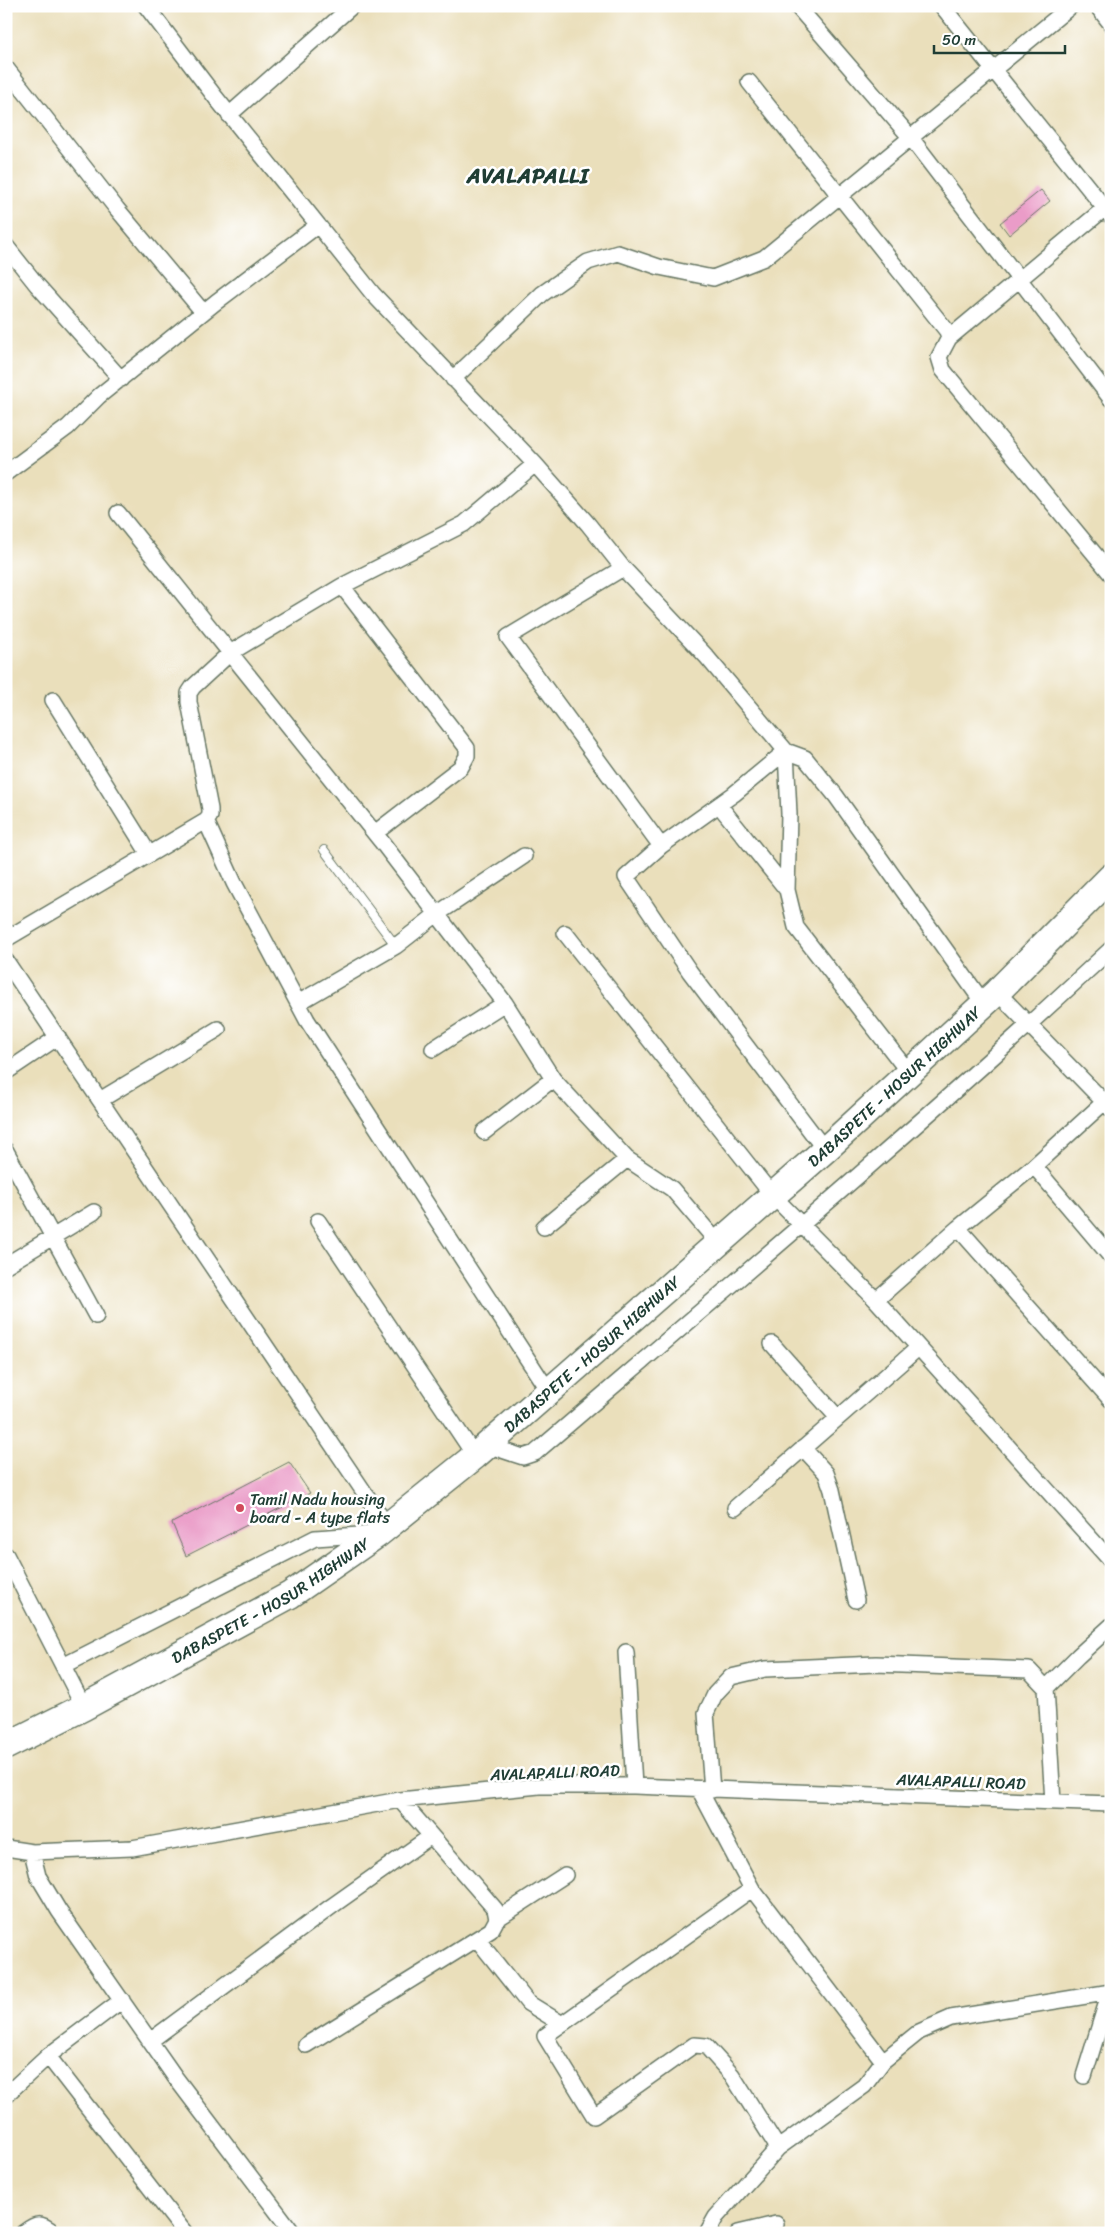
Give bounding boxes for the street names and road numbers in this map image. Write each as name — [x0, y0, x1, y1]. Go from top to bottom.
street label: DABASPETE - HOSUR HIGHWAY — [801, 998, 989, 1175]
street label: DABASPETE - HOSUR HIGHWAY — [496, 1268, 688, 1440]
street label: DABASPETE - HOSUR HIGHWAY — [166, 1529, 377, 1672]
street label: AVALAPALLI ROAD — [489, 1756, 621, 1789]
street label: AVALAPALLI ROAD — [895, 1765, 1027, 1798]

